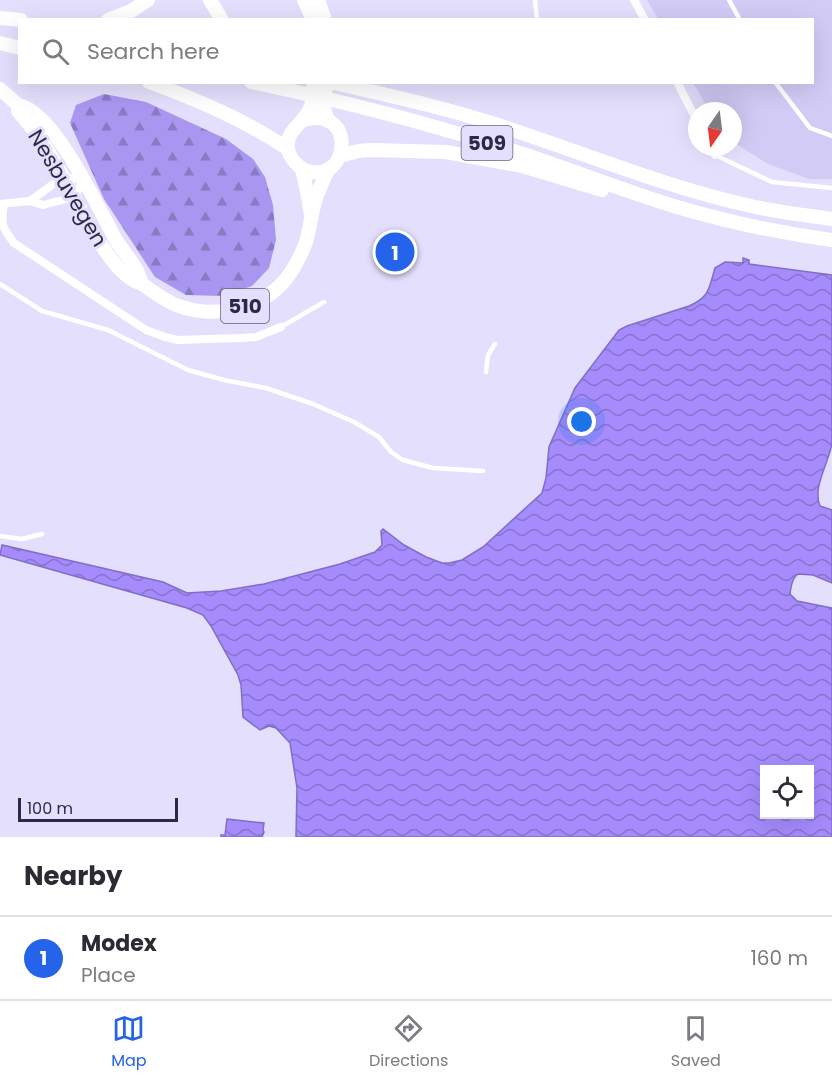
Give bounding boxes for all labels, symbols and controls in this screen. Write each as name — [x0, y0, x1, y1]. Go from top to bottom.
search box — [18, 18, 814, 84]
icon: search — [39, 35, 72, 68]
text: Search here — [87, 36, 220, 67]
north arrow — [688, 102, 742, 156]
street label: Nesbuvegen — [22, 124, 114, 252]
road number: 509 — [462, 126, 512, 160]
pin: 1 — [376, 230, 414, 274]
road number: 510 — [221, 289, 269, 323]
your location — [567, 407, 596, 436]
map controls — [760, 765, 814, 819]
button: locate — [760, 765, 814, 819]
scale bar — [18, 795, 178, 822]
text: 100 m — [27, 797, 73, 820]
text: Nearby — [24, 858, 122, 894]
text: Modex — [81, 928, 157, 959]
text: 1 — [40, 944, 47, 972]
text: 160 m — [750, 944, 808, 972]
text: Place — [81, 961, 136, 989]
tab: Map — [111, 1012, 147, 1073]
tab: Directions — [369, 1012, 448, 1073]
tab: Saved — [671, 1012, 721, 1073]

